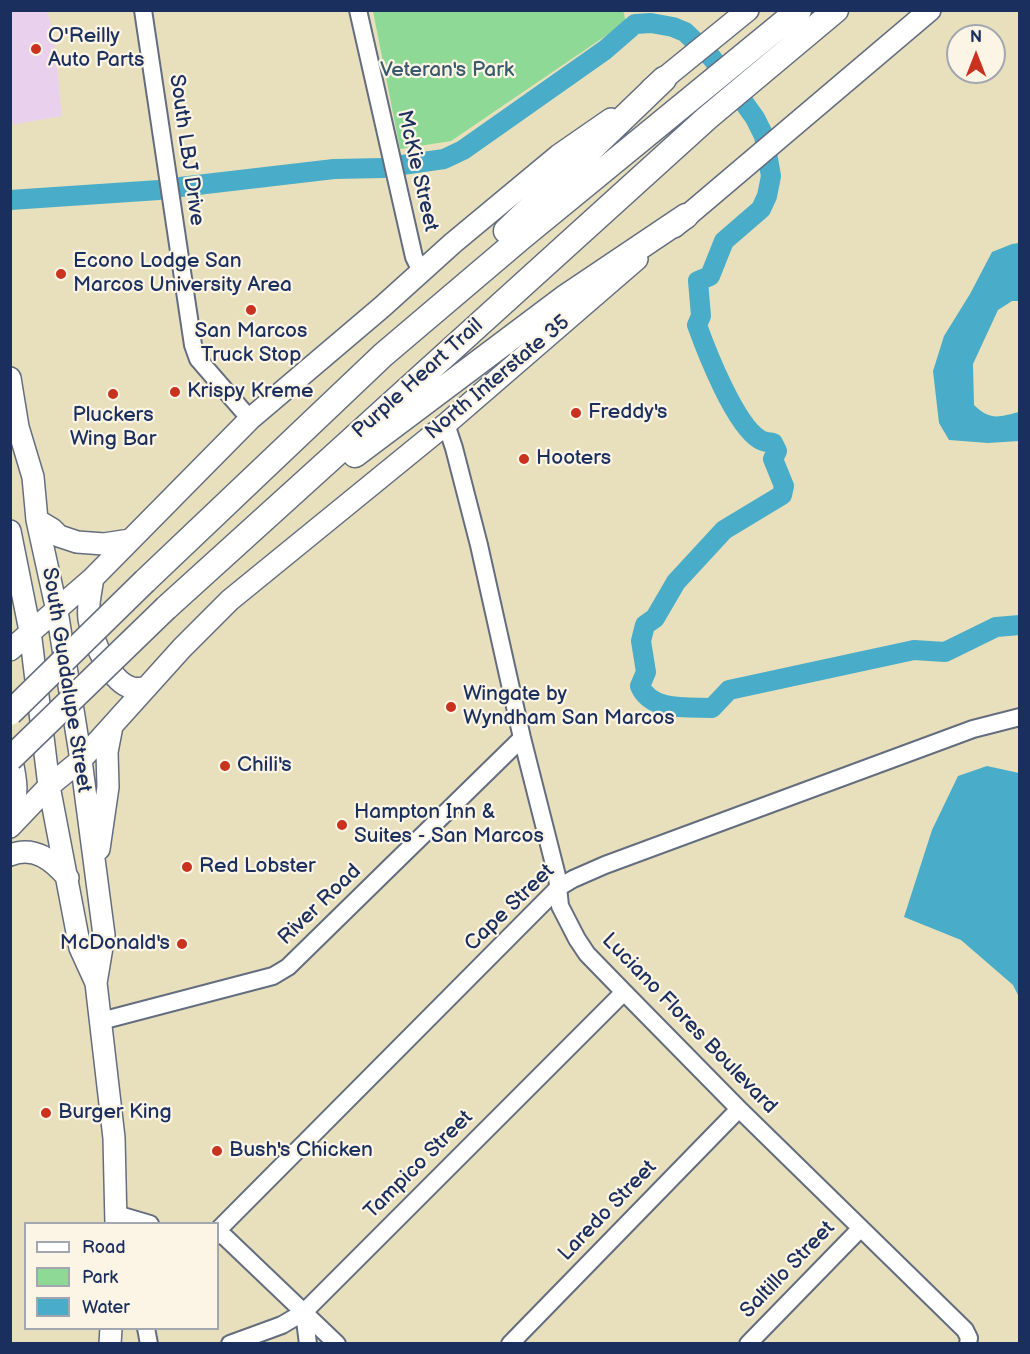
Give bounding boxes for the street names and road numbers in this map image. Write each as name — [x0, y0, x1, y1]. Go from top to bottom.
street label: South LBJ Drive — [163, 73, 209, 227]
street label: McKie Street — [391, 108, 443, 234]
street label: North Interstate 35 — [421, 310, 575, 446]
street label: Purple Heart Trail — [347, 314, 489, 444]
street label: South Guadalupe Street — [36, 566, 96, 794]
street label: River Road — [273, 859, 367, 951]
street label: Cape Street — [460, 859, 560, 957]
street label: Luciano Flores Boulevard — [596, 928, 782, 1120]
street label: Tampico Street — [359, 1105, 479, 1225]
street label: Laredo Street — [554, 1155, 662, 1267]
street label: Saltillo Street — [735, 1216, 841, 1324]

